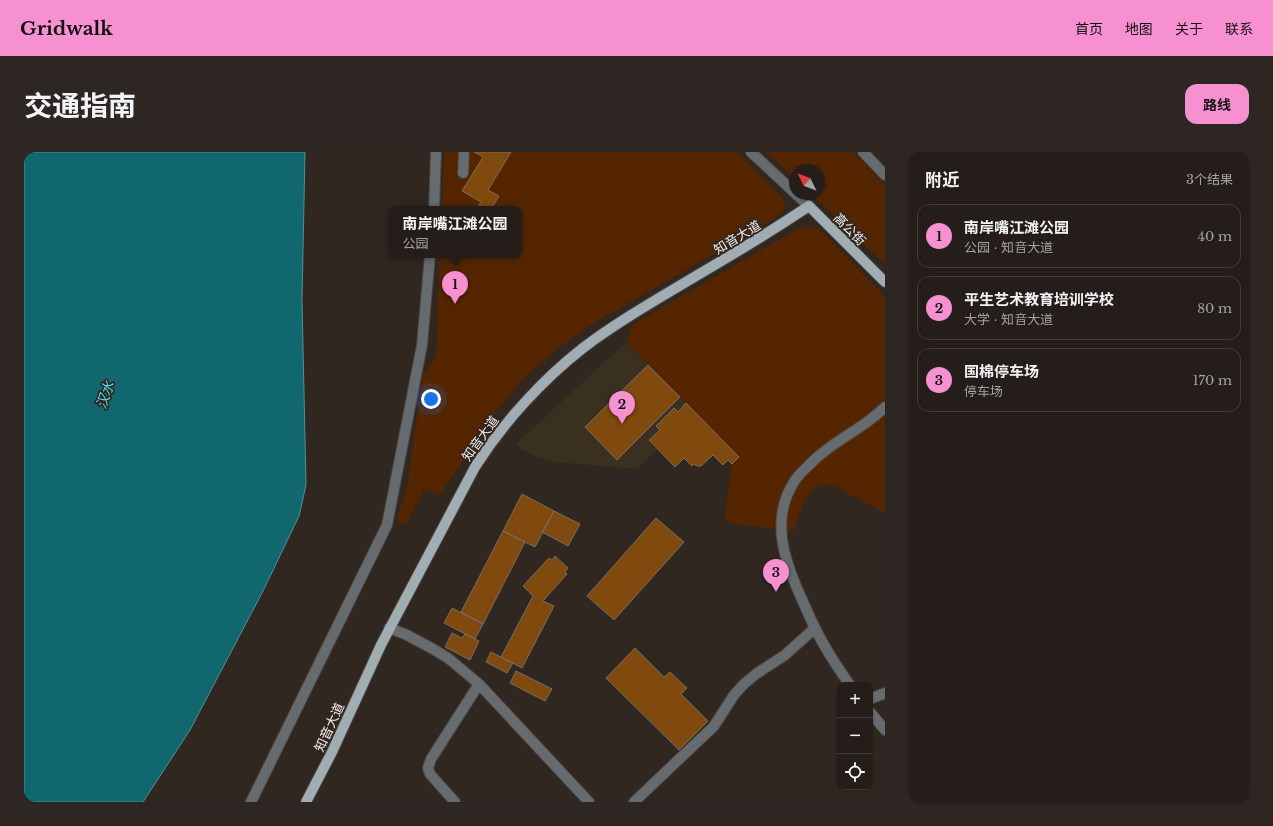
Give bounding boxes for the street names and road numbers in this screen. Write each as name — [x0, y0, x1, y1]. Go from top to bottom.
street label: 高公街 — [830, 210, 869, 249]
street label: 知音大道 — [711, 217, 764, 258]
street label: 知音大道 — [458, 412, 503, 464]
street label: 知音大道 — [311, 700, 348, 754]

